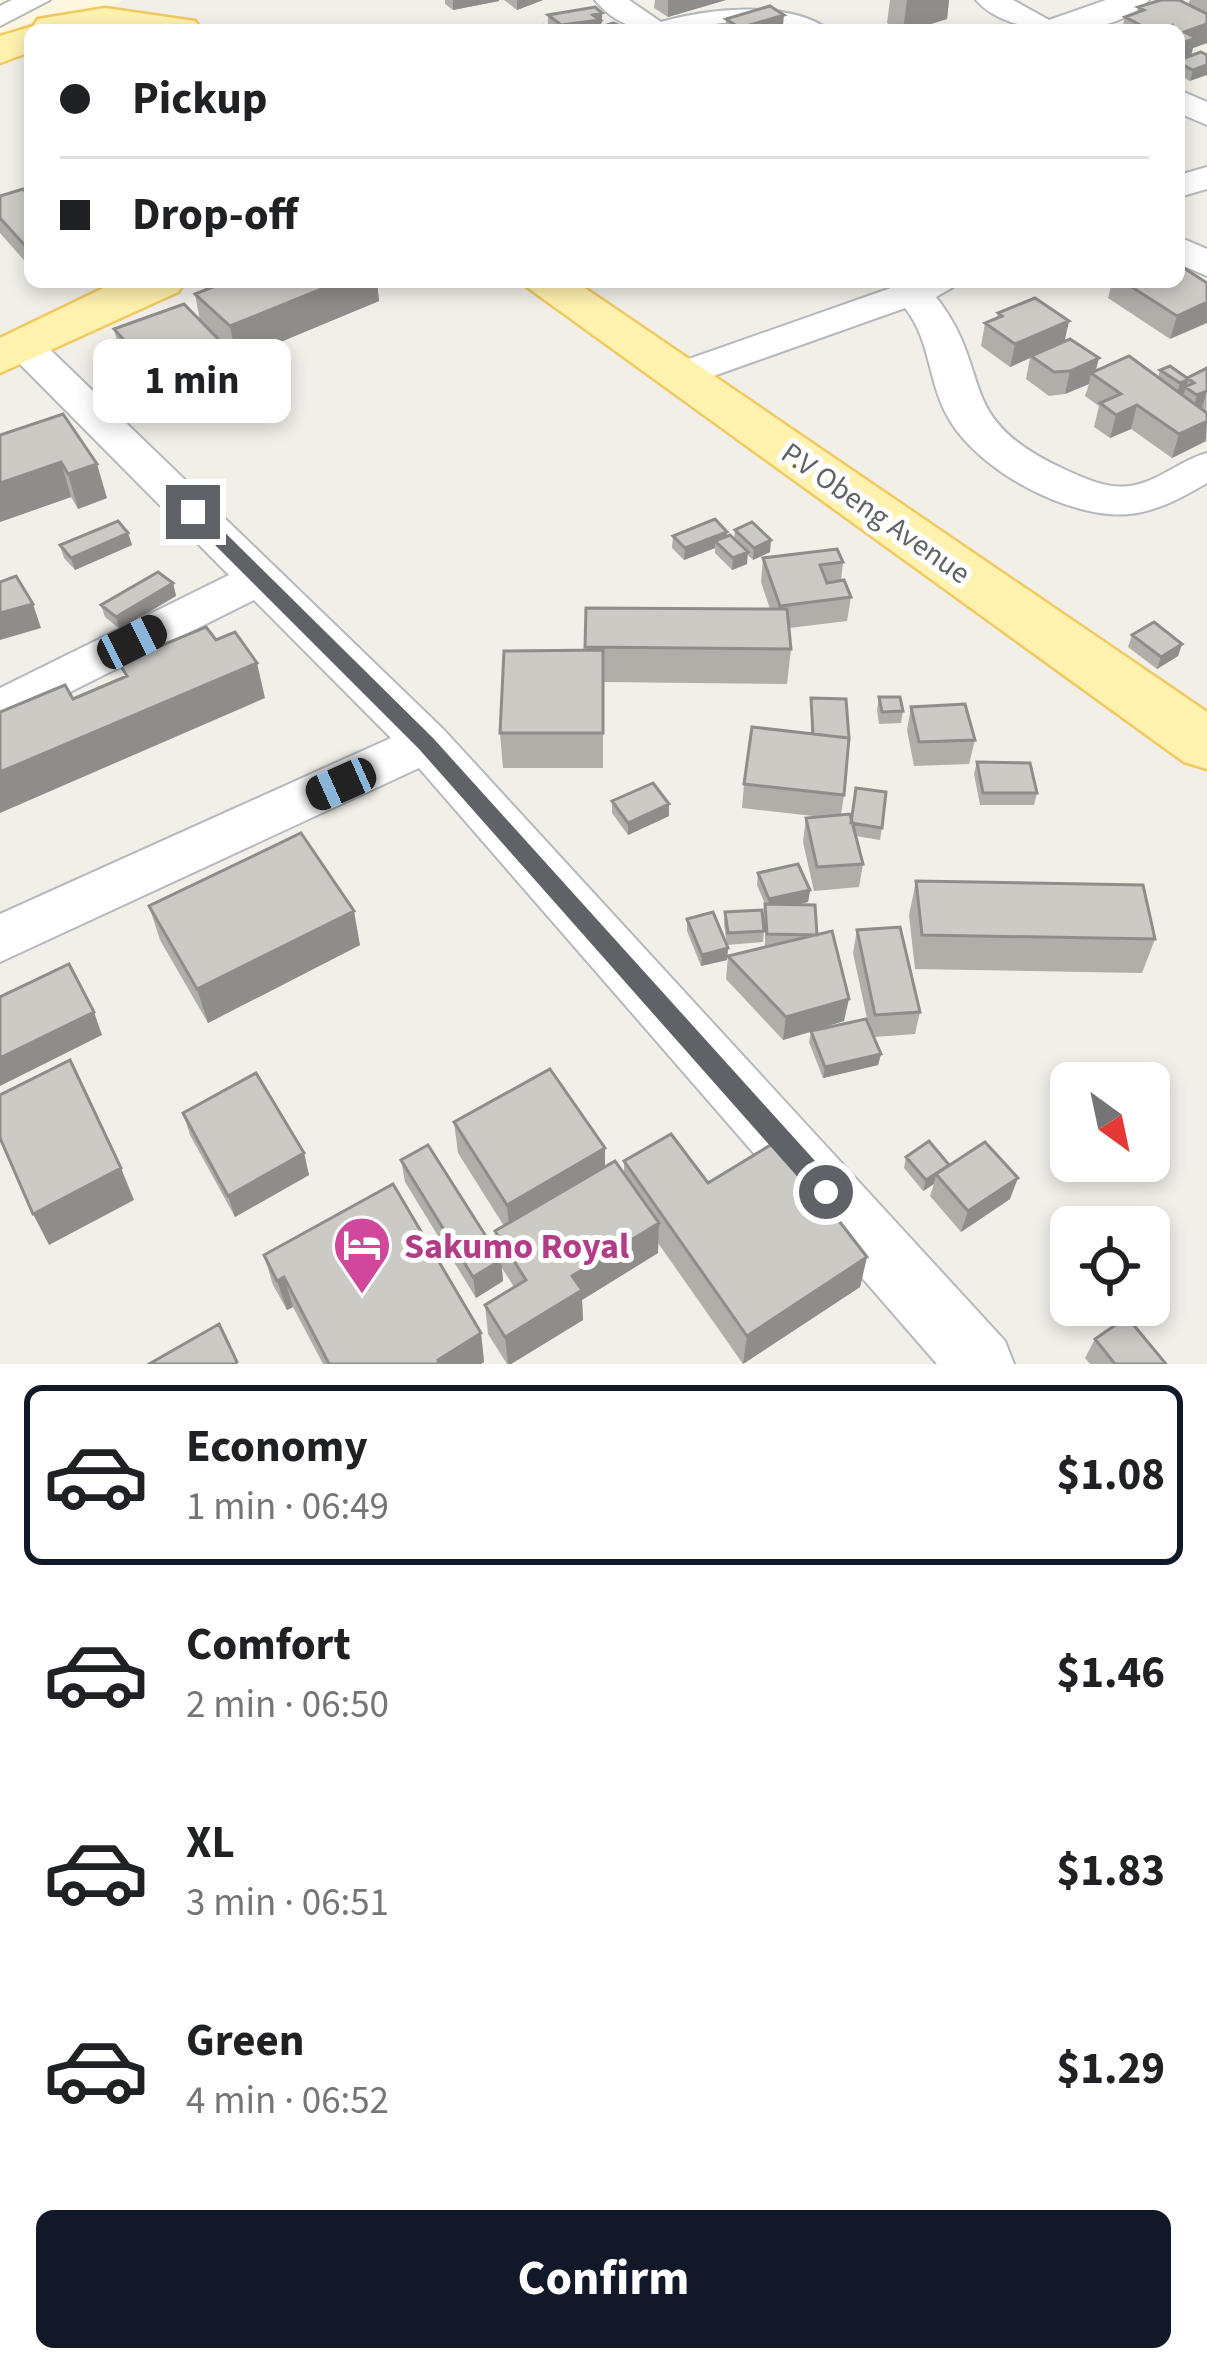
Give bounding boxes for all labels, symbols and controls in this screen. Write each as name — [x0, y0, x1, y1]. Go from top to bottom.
text: Pickup — [132, 67, 268, 131]
text: Drop-off — [132, 183, 298, 247]
callout: 1 min — [94, 338, 292, 422]
text: 1 min — [145, 353, 239, 409]
street label: P.V Obeng Avenue — [772, 432, 979, 595]
route end — [166, 485, 220, 539]
car — [92, 610, 172, 674]
car — [301, 753, 381, 815]
north arrow — [1050, 1062, 1170, 1182]
map controls — [1050, 1062, 1170, 1326]
route start — [799, 1165, 853, 1219]
button: locate — [1050, 1206, 1170, 1326]
hotel icon: Sakumo Royal — [331, 1214, 393, 1296]
place label: Sakumo Royal — [404, 1221, 629, 1272]
text: Economy — [186, 1415, 368, 1479]
icon: car — [42, 1421, 150, 1529]
text: $1.08 — [1056, 1443, 1165, 1507]
text: 1 min · 06:49 — [186, 1479, 389, 1535]
text: Comfort — [186, 1613, 351, 1677]
icon: car — [42, 1619, 150, 1727]
text: $1.46 — [1056, 1641, 1165, 1705]
text: 2 min · 06:50 — [186, 1677, 389, 1733]
text: XL — [186, 1811, 235, 1875]
icon: car — [42, 1817, 150, 1925]
text: $1.83 — [1056, 1839, 1165, 1903]
text: 3 min · 06:51 — [186, 1875, 389, 1931]
text: Green — [186, 2009, 305, 2073]
icon: car — [42, 2015, 150, 2123]
text: $1.29 — [1056, 2037, 1165, 2101]
text: 4 min · 06:52 — [186, 2073, 389, 2129]
button: Confirm — [36, 2210, 1171, 2348]

